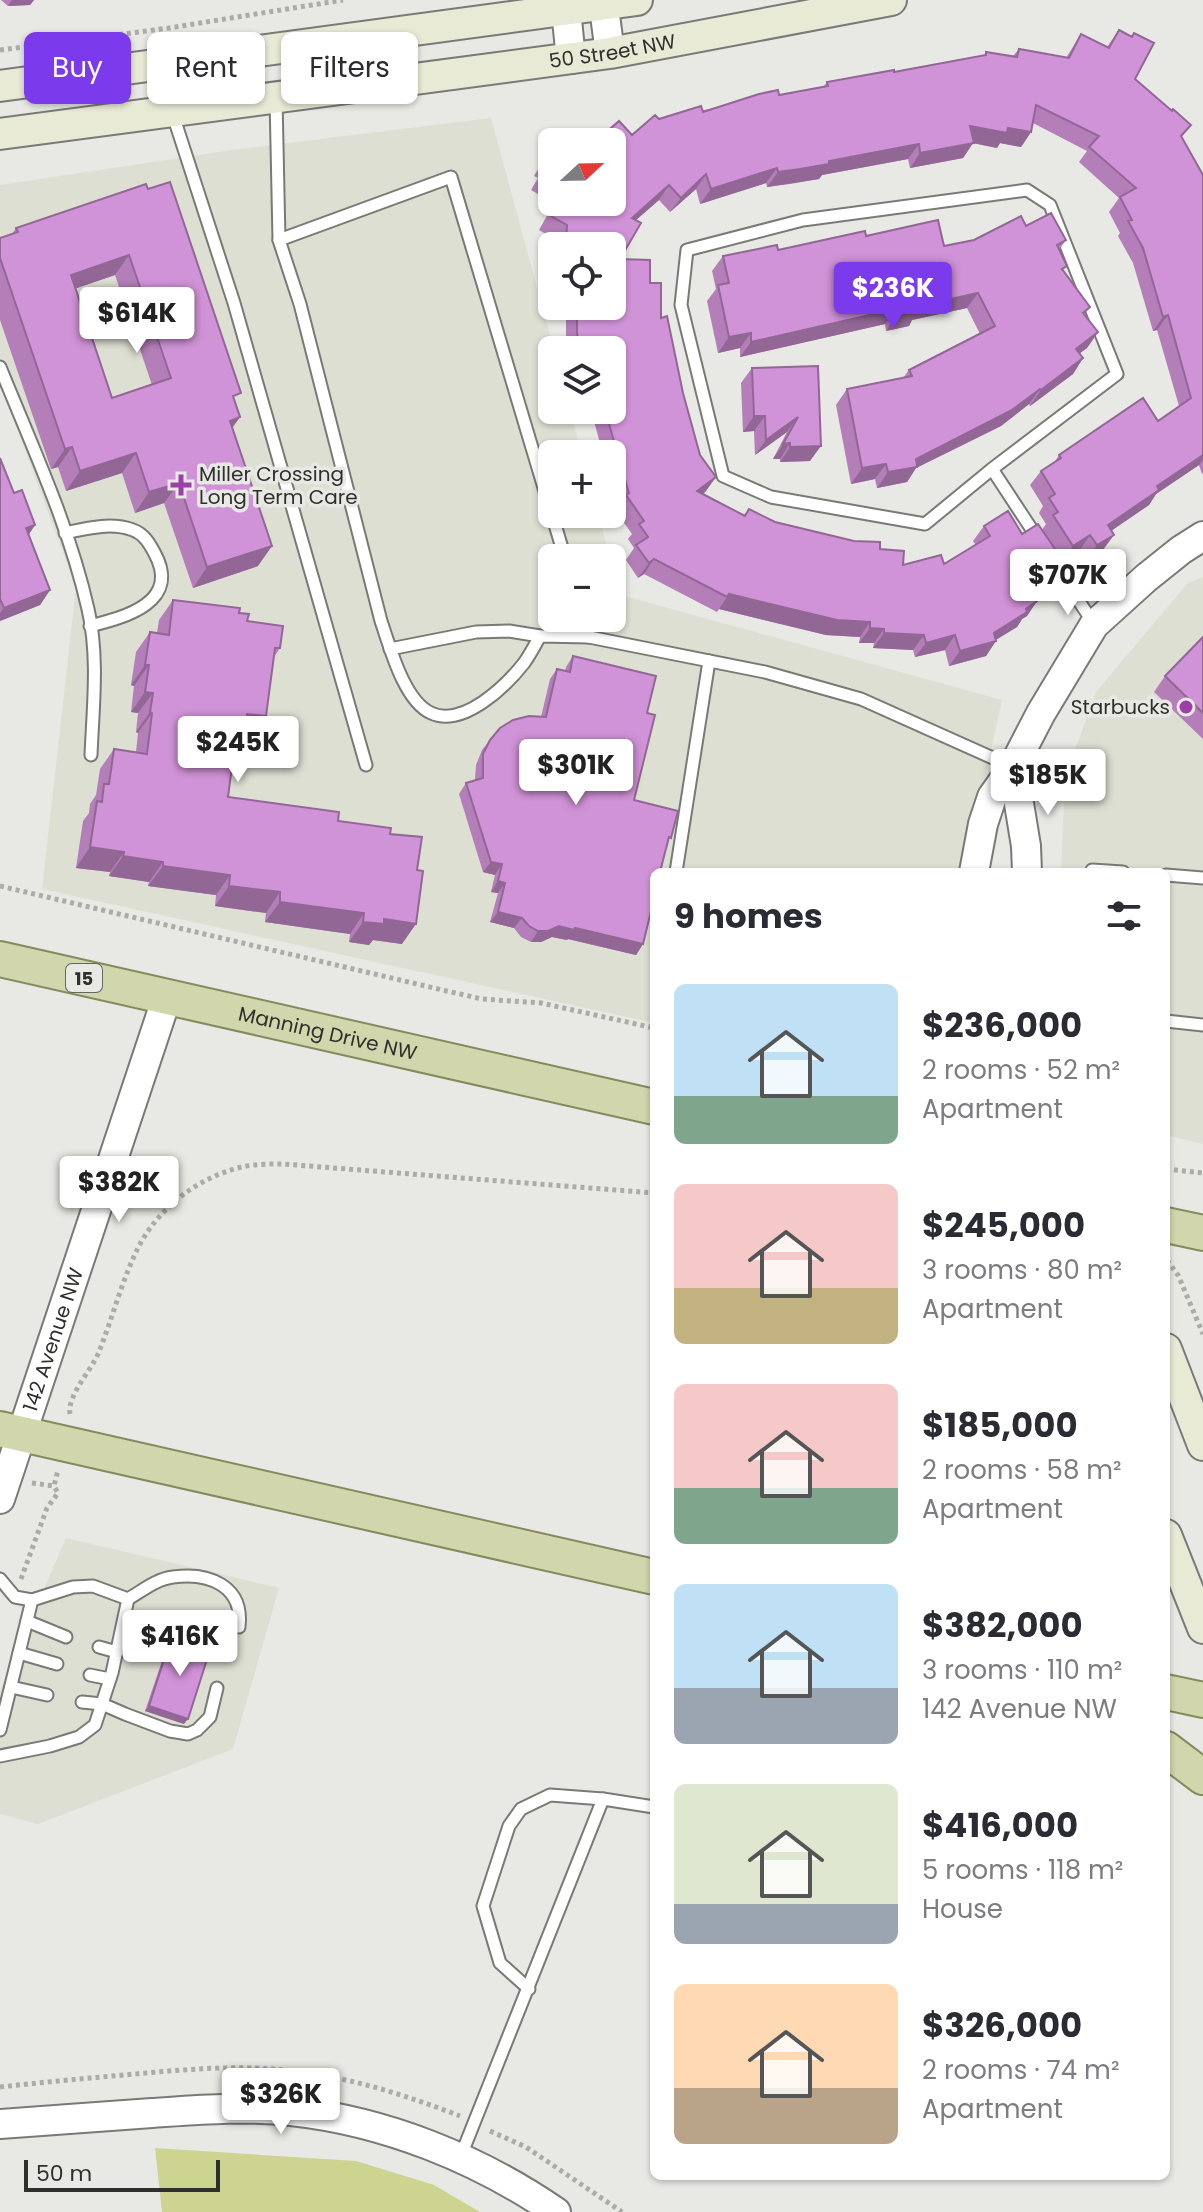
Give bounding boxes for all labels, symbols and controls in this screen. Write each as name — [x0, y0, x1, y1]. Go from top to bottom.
street label: 50 Street NW — [547, 27, 679, 75]
chip: Buy — [24, 32, 131, 104]
chip: Rent — [147, 32, 265, 104]
chip: Filters — [281, 32, 418, 104]
north arrow — [538, 128, 626, 216]
map controls — [538, 128, 626, 632]
button: locate — [538, 232, 626, 320]
pin: $236K — [837, 262, 949, 330]
text: $236K — [852, 270, 934, 306]
pin: $614K — [81, 287, 193, 355]
text: $614K — [97, 295, 177, 331]
button: layers — [538, 336, 626, 424]
button: + — [538, 440, 626, 528]
place label: Miller Crossing Long Term Care — [199, 460, 358, 511]
marker: Miller Crossing Long Term Care — [170, 474, 192, 496]
button: − — [538, 544, 626, 632]
pin: $707K — [1012, 549, 1124, 617]
text: $707K — [1028, 557, 1108, 593]
place label: Starbucks — [1071, 693, 1170, 721]
marker: Starbucks — [1177, 698, 1195, 716]
pin: $245K — [182, 716, 294, 784]
text: $245K — [196, 724, 280, 760]
pin: $301K — [520, 739, 632, 807]
text: $301K — [537, 747, 615, 783]
pin: $185K — [992, 749, 1104, 817]
text: $185K — [1009, 757, 1087, 793]
text: 9 homes — [674, 892, 823, 940]
icon: filters — [1102, 894, 1146, 938]
road number: 15 — [66, 964, 102, 992]
street label: Manning Drive NW — [236, 999, 420, 1067]
text: $236,000 — [922, 1001, 1082, 1049]
icon: home — [738, 1016, 834, 1112]
text: 2 rooms · 52 m² — [922, 1052, 1120, 1088]
text: Apartment — [922, 1091, 1063, 1127]
pin: $382K — [63, 1156, 175, 1224]
text: $382K — [78, 1164, 160, 1200]
text: $245,000 — [922, 1201, 1085, 1249]
icon: home — [738, 1216, 834, 1312]
text: 3 rooms · 80 m² — [922, 1252, 1122, 1288]
street label: 142 Avenue NW — [16, 1264, 90, 1415]
text: Apartment — [922, 1291, 1063, 1327]
text: $185,000 — [922, 1401, 1078, 1449]
icon: home — [738, 1416, 834, 1512]
text: 2 rooms · 58 m² — [922, 1452, 1122, 1488]
text: Apartment — [922, 1491, 1063, 1527]
text: $382,000 — [922, 1601, 1083, 1649]
pin: $416K — [124, 1610, 236, 1678]
icon: home — [738, 1616, 834, 1712]
text: $416K — [140, 1618, 220, 1654]
text: 3 rooms · 110 m² — [922, 1652, 1122, 1688]
text: 142 Avenue NW — [922, 1691, 1117, 1727]
text: $416,000 — [922, 1801, 1078, 1849]
icon: home — [738, 1816, 834, 1912]
text: 5 rooms · 118 m² — [922, 1852, 1123, 1888]
text: House — [922, 1891, 1003, 1927]
text: $326,000 — [922, 2001, 1082, 2049]
icon: home — [738, 2016, 834, 2112]
text: 2 rooms · 74 m² — [922, 2052, 1119, 2088]
pin: $326K — [225, 2068, 337, 2136]
text: $326K — [240, 2076, 322, 2112]
text: Apartment — [922, 2091, 1063, 2127]
scale bar — [24, 2156, 220, 2192]
text: 50 m — [36, 2158, 92, 2189]

